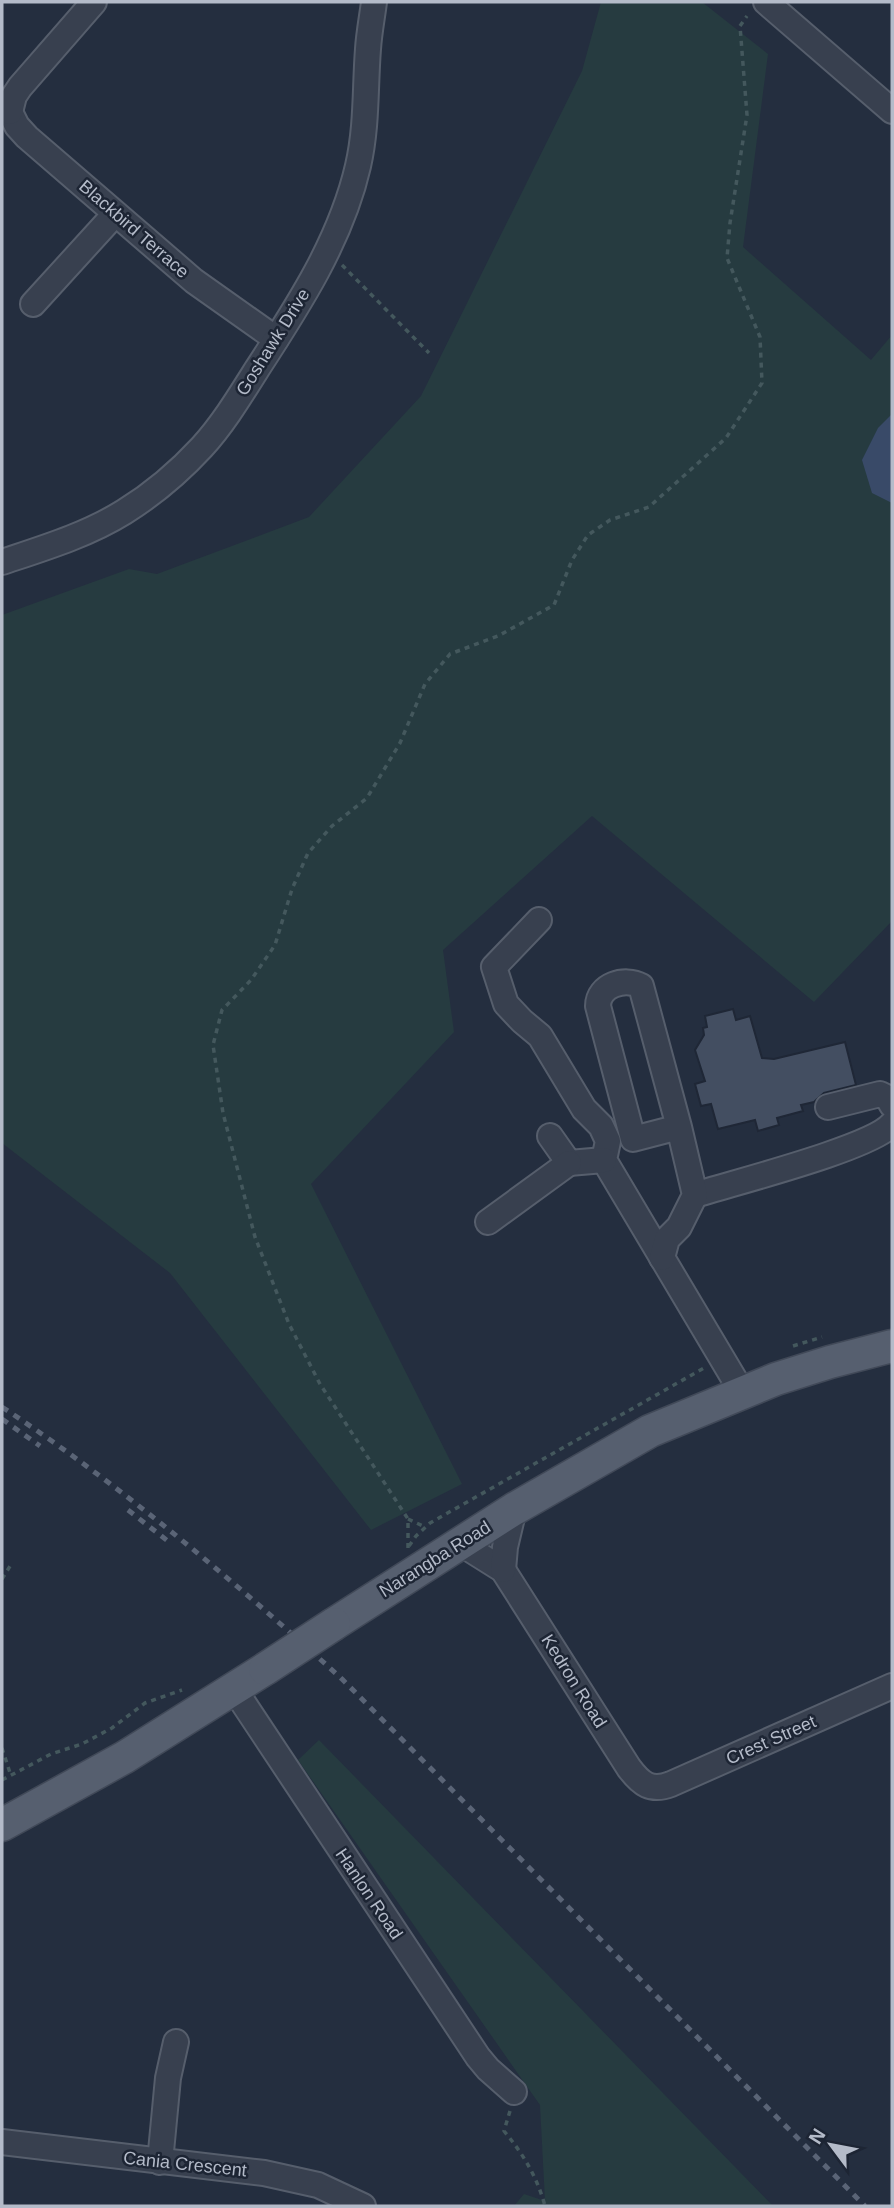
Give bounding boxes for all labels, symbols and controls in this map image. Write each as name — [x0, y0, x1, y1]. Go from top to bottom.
street label: Blackbird Terrace — [75, 176, 193, 282]
street label: Goshawk Drive — [232, 285, 314, 399]
street label: Narangba Road — [376, 1517, 494, 1601]
street label: Kedron Road — [537, 1631, 611, 1731]
street label: Crest Street — [723, 1711, 819, 1769]
street label: Hanlon Road — [331, 1845, 407, 1943]
north arrow — [796, 2110, 866, 2180]
text: N — [804, 2125, 830, 2148]
street label: Cania Crescent — [122, 2148, 248, 2180]

